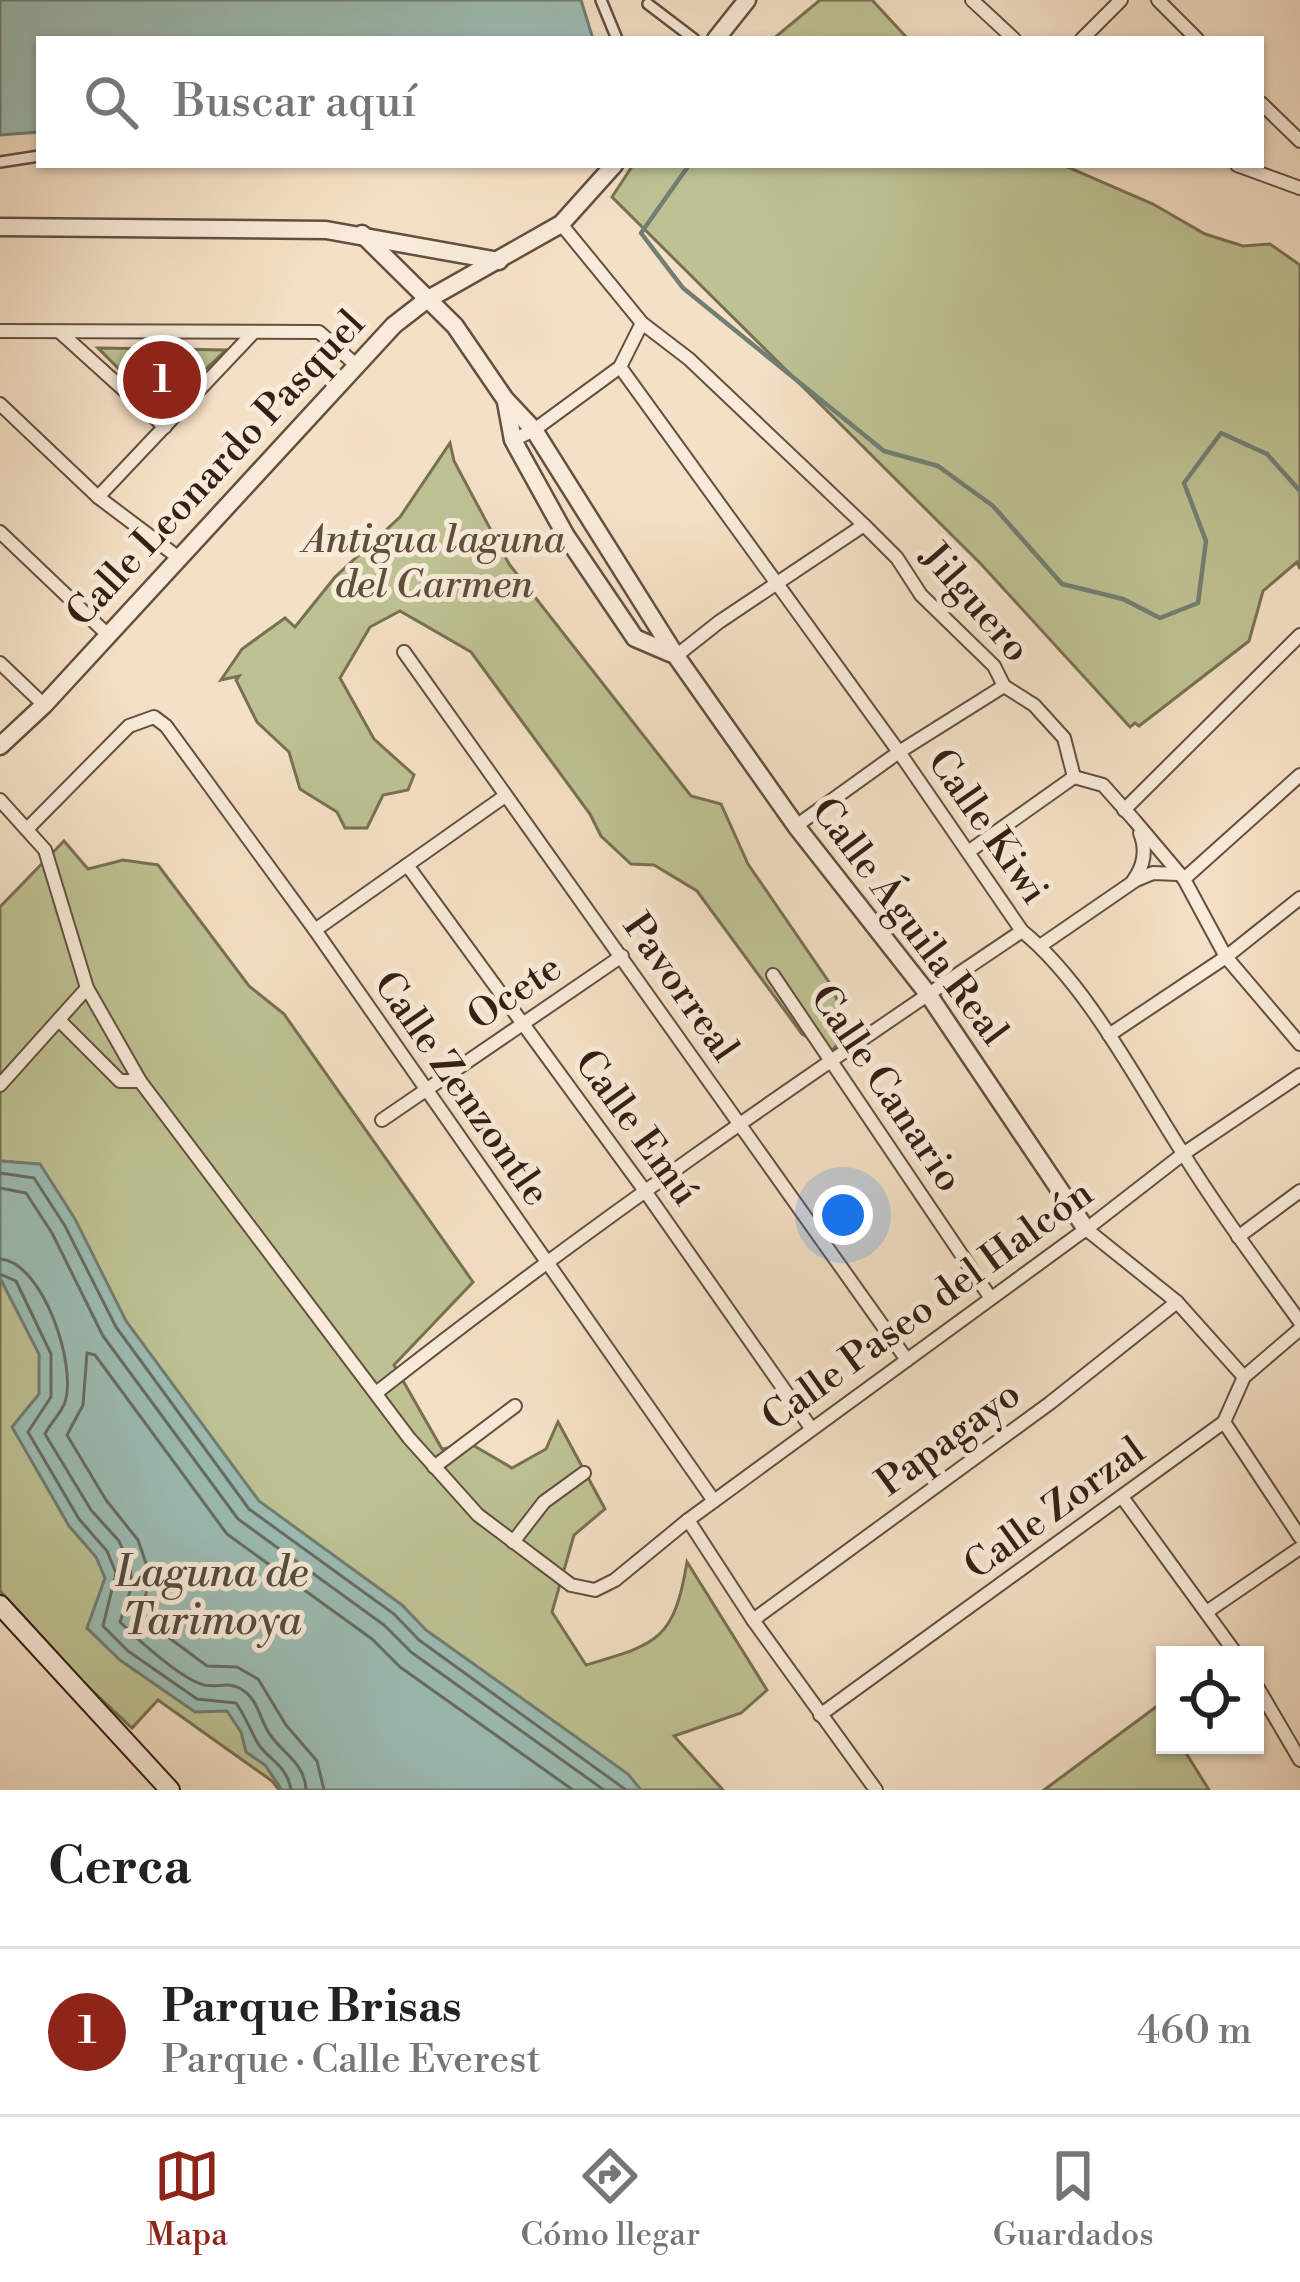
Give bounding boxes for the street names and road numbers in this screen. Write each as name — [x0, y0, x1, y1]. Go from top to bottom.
street label: Calle Leonardo Pasquel — [56, 300, 376, 638]
street label: Jilguero — [908, 532, 1040, 673]
street label: Calle Kiwi — [916, 740, 1058, 914]
street label: Calle Águila Real — [800, 787, 1020, 1056]
street label: Pavorreal — [611, 904, 749, 1072]
street label: Ocete — [459, 944, 571, 1042]
street label: Calle Zenzontle — [362, 962, 560, 1216]
street label: Calle Canario — [799, 976, 973, 1202]
street label: Calle Emú — [563, 1041, 709, 1215]
street label: Calle Paseo del Halcón — [753, 1169, 1103, 1443]
street label: Papagayo — [867, 1370, 1031, 1508]
street label: Calle Zorzal — [955, 1427, 1155, 1591]

